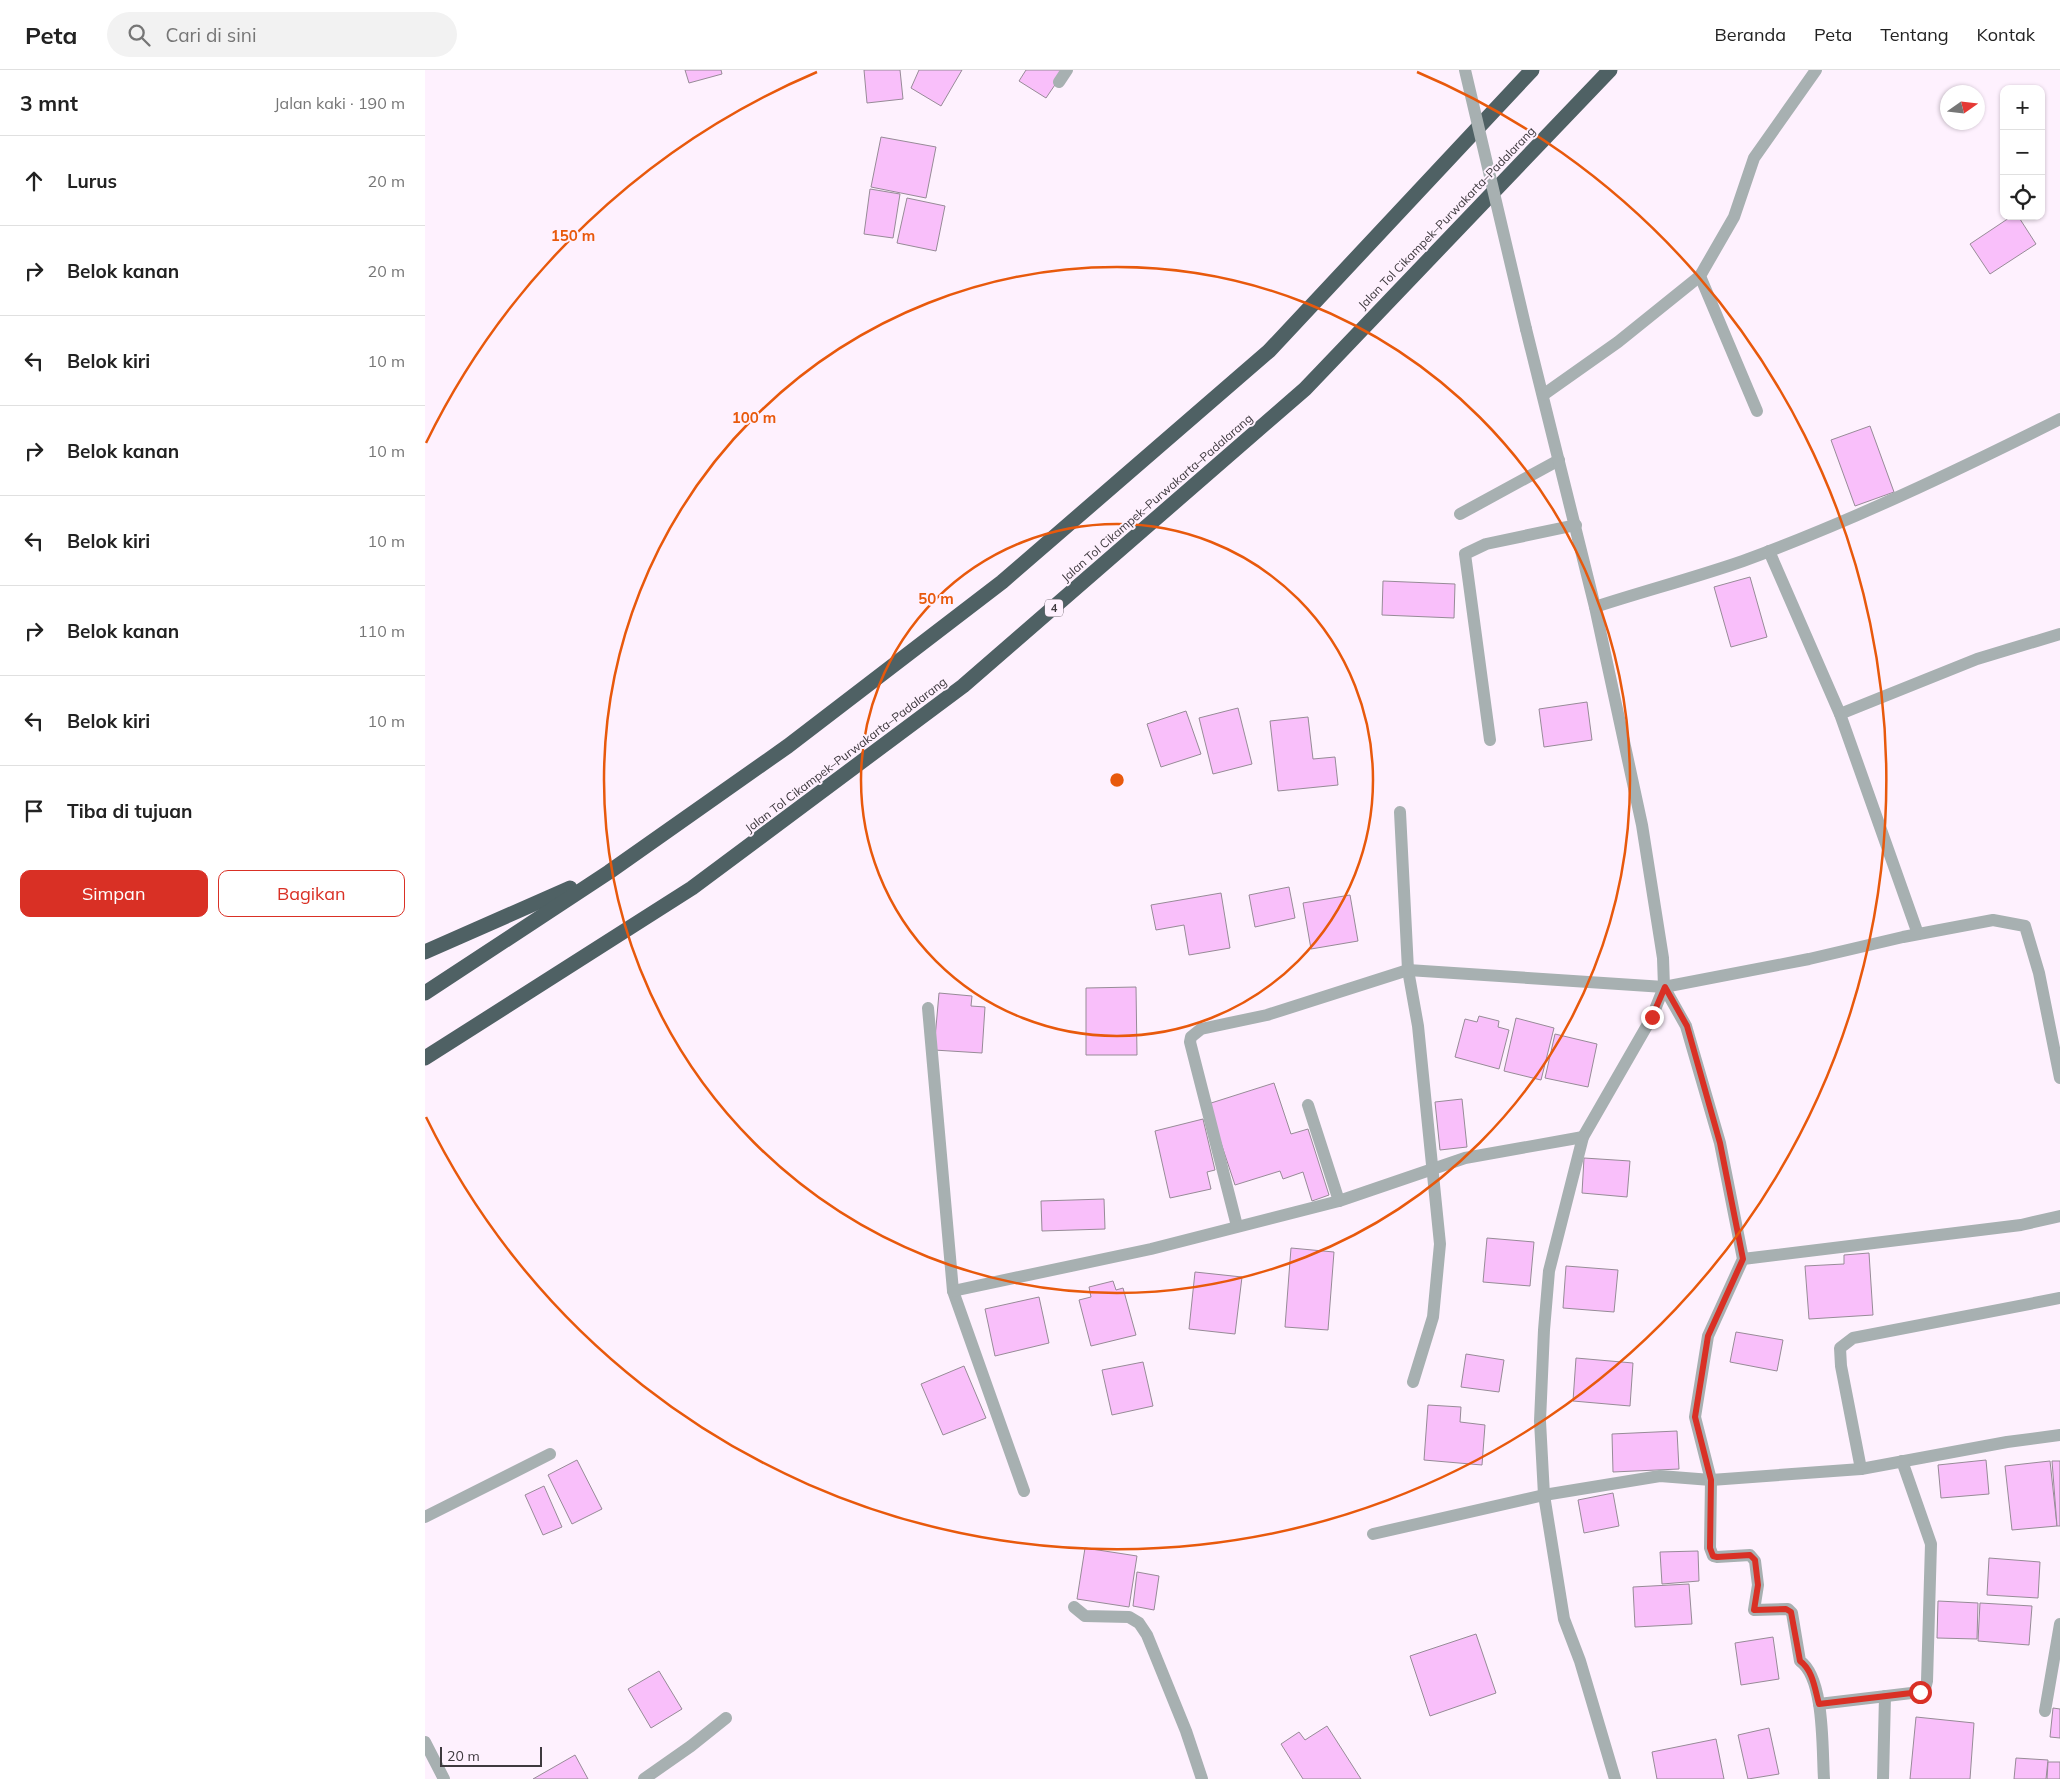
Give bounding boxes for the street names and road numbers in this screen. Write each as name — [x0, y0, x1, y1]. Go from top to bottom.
street label: Jalan Tol Cikampek–Purwakarta–Padalarang — [1355, 123, 1538, 312]
street label: Jalan Tol Cikampek–Purwakarta–Padalarang — [1058, 410, 1255, 585]
road number: 4 — [1045, 600, 1063, 616]
street label: Jalan Tol Cikampek–Purwakarta–Padalarang — [742, 674, 949, 835]

